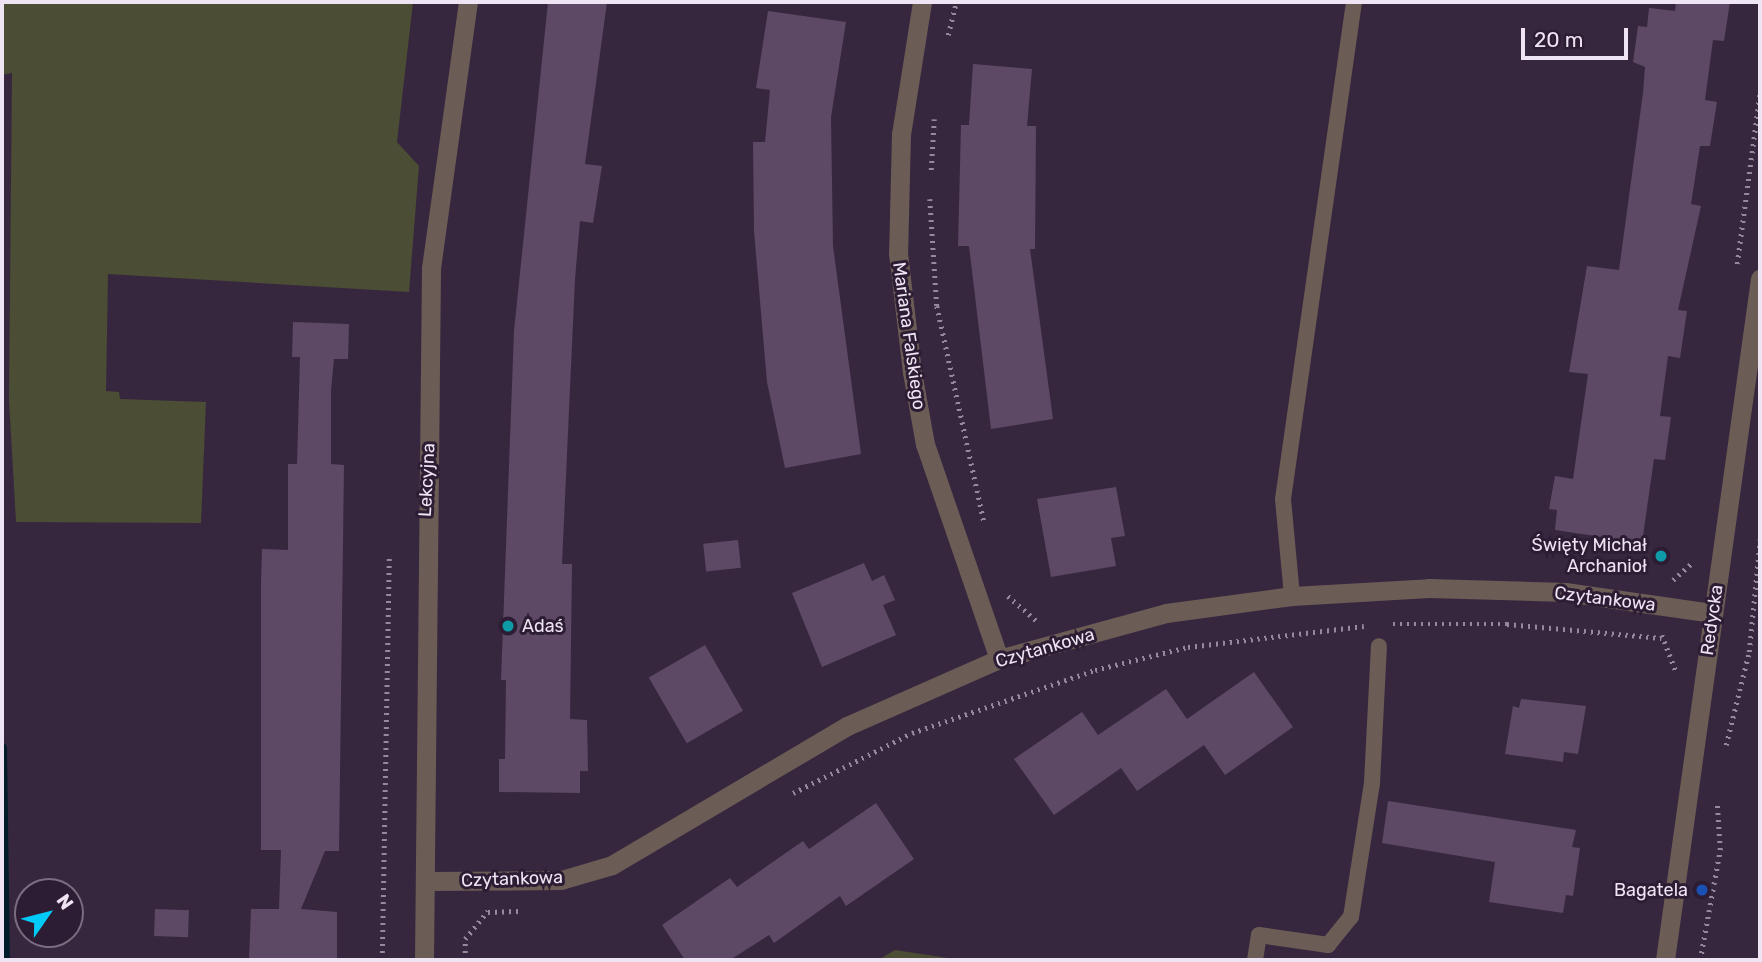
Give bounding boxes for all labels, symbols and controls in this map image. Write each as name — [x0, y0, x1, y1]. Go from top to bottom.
scale bar — [1524, 14, 1631, 58]
text: 20 m — [1534, 27, 1583, 52]
street label: Mariana Falskiego — [888, 261, 930, 411]
street label: Lekcyjna — [414, 443, 440, 517]
place label: Święty Michał Archanioł — [1531, 535, 1647, 578]
marker: Święty Michał Archanioł — [1653, 548, 1669, 564]
street label: Czytankowa — [1553, 582, 1657, 616]
street label: Redycka — [1696, 583, 1728, 657]
place label: Adaś — [522, 615, 564, 637]
marker: Adaś — [500, 618, 516, 634]
street label: Czytankowa — [993, 624, 1097, 672]
street label: Czytankowa — [461, 866, 563, 892]
north arrow — [14, 878, 84, 948]
place label: Bagatela — [1614, 879, 1688, 901]
marker: Bagatela — [1694, 882, 1710, 898]
text: N — [52, 890, 78, 914]

